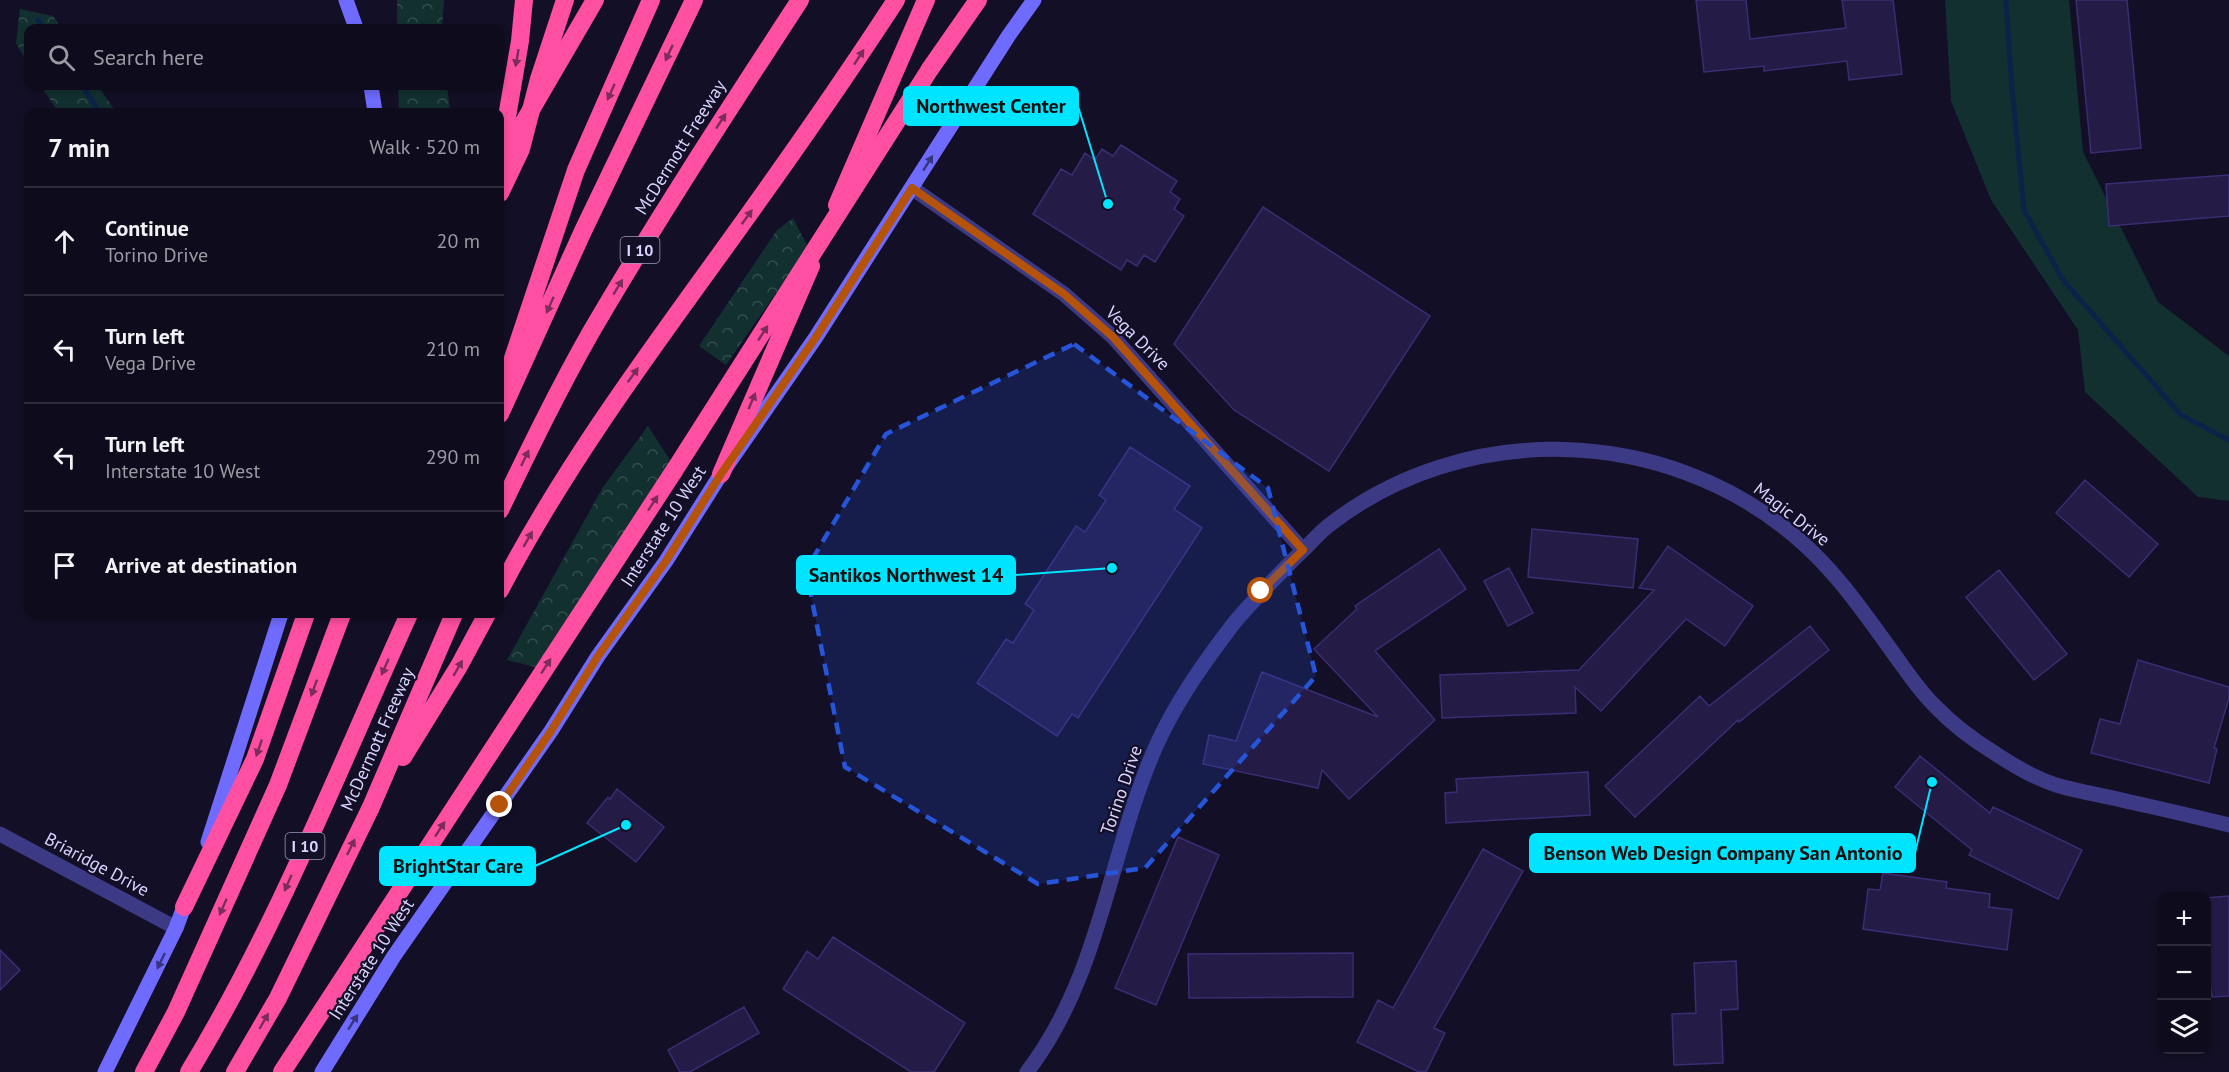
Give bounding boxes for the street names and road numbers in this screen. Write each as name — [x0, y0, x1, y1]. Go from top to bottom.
street label: McDermott Freeway — [629, 75, 731, 219]
road number: I 10 — [620, 237, 660, 263]
street label: Vega Drive — [1100, 300, 1175, 375]
street label: Interstate 10 West — [615, 461, 711, 591]
street label: Magic Drive — [1749, 477, 1835, 551]
street label: McDermott Freeway — [335, 663, 419, 814]
street label: Torino Drive — [1095, 742, 1147, 838]
street label: Briaridge Drive — [41, 827, 153, 901]
road number: I 10 — [286, 833, 324, 859]
street label: Interstate 10 West — [323, 894, 419, 1024]

